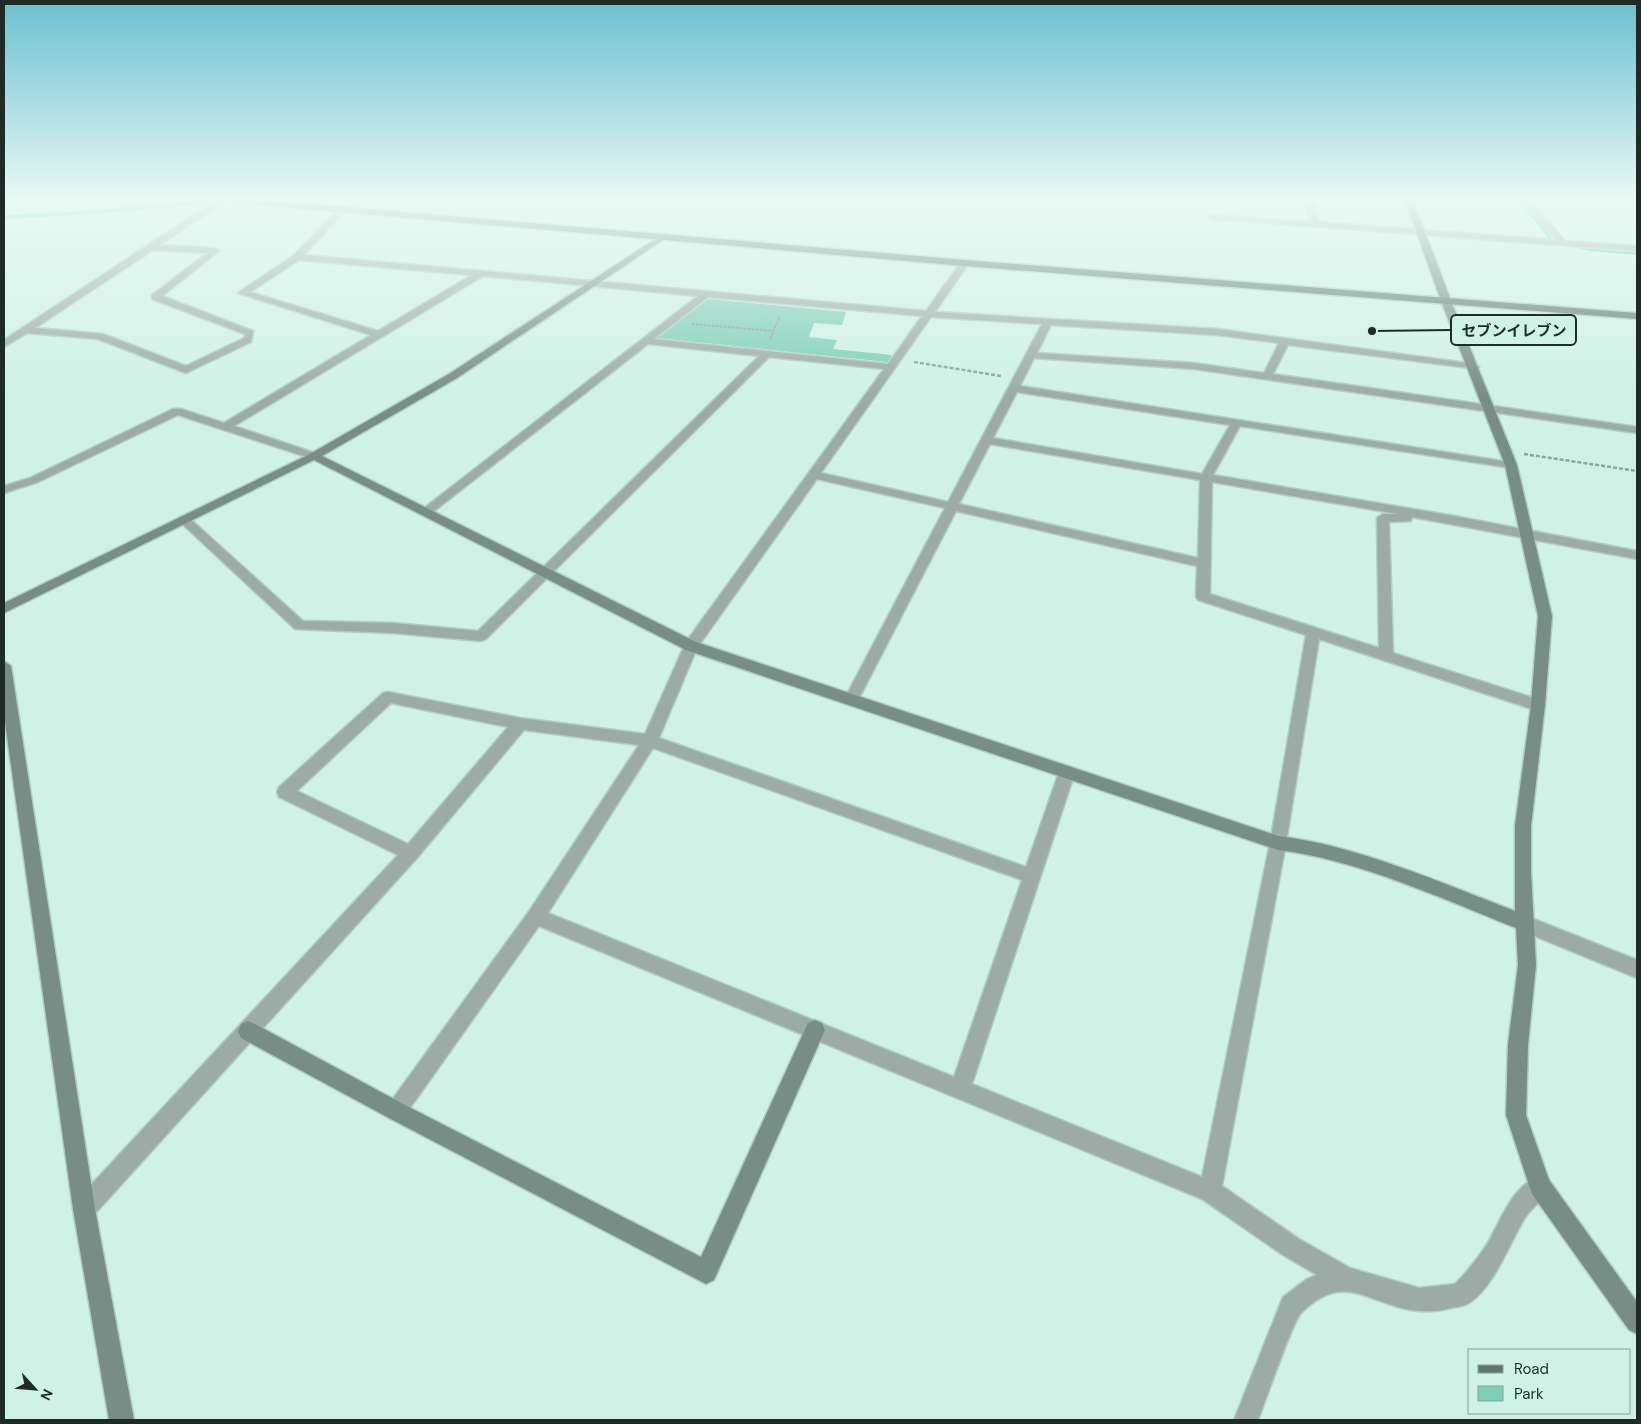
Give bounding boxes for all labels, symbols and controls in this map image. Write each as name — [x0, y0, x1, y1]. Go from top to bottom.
callout: セブンイレブン — [1451, 315, 1576, 345]
text: セブンイレブン — [1461, 321, 1567, 341]
legend — [1468, 1349, 1631, 1414]
text: Road — [1514, 1359, 1549, 1379]
north arrow — [10, 1364, 60, 1414]
text: Park — [1514, 1384, 1544, 1404]
text: N — [36, 1386, 57, 1403]

